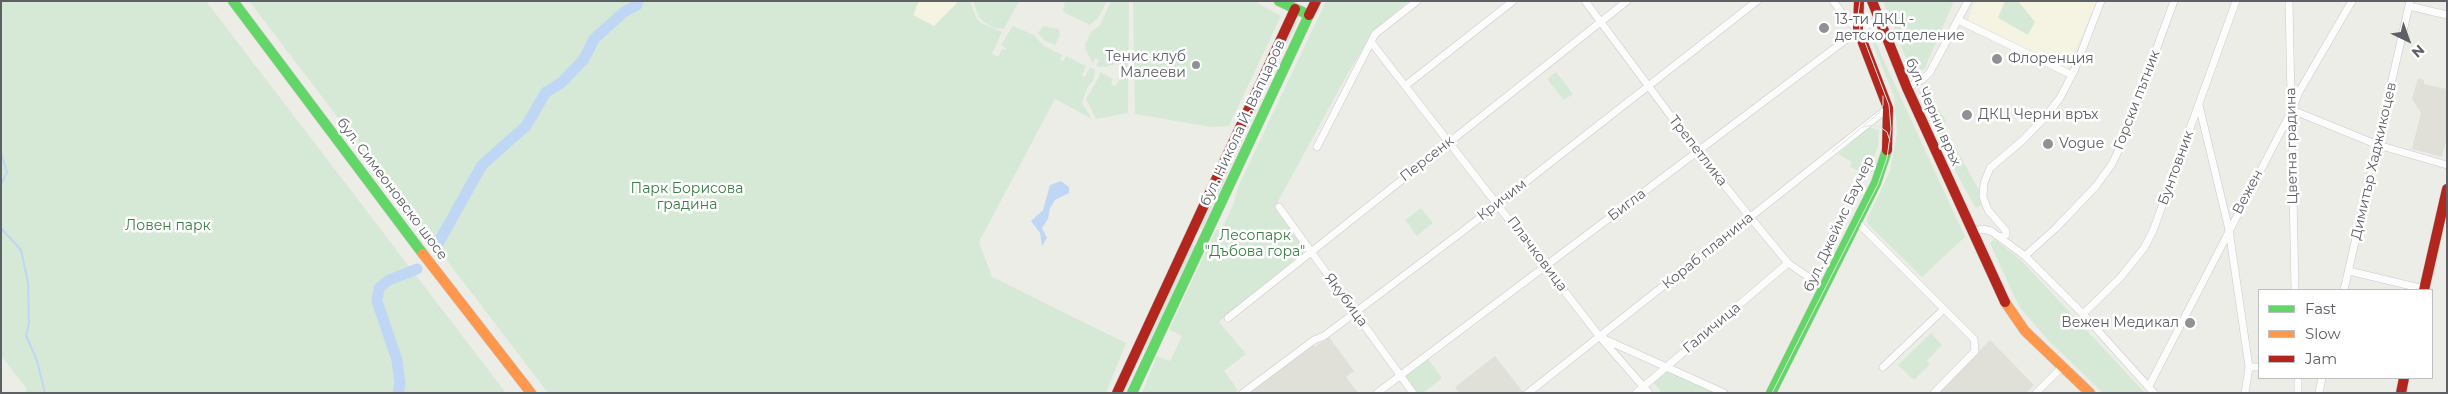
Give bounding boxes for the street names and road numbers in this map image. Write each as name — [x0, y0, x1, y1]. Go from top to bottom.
street label: бул. Никола Й. Вапцаров — [1197, 37, 1289, 209]
street label: Горски пътник — [2110, 48, 2164, 152]
street label: бул. Черни връх — [1902, 55, 1964, 169]
street label: Димитър Хаджикоцев — [2348, 81, 2400, 241]
street label: Цветна градина — [2283, 87, 2301, 205]
street label: Трепетлика — [1665, 112, 1731, 190]
street label: бул. Симеоновско шосе — [333, 115, 451, 263]
street label: Бунтовник — [2155, 128, 2197, 208]
street label: Персенк — [1397, 133, 1457, 185]
street label: бул. Джеймс Баучер — [1800, 153, 1878, 295]
street label: Вежен — [2229, 167, 2267, 217]
street label: Кричим — [1474, 176, 1530, 224]
street label: Бигла — [1605, 185, 1649, 225]
street label: Кораб планина — [1659, 209, 1757, 293]
street label: Плачковица — [1503, 213, 1571, 295]
street label: Якубица — [1321, 270, 1371, 330]
street label: Галичица — [1680, 299, 1744, 357]

